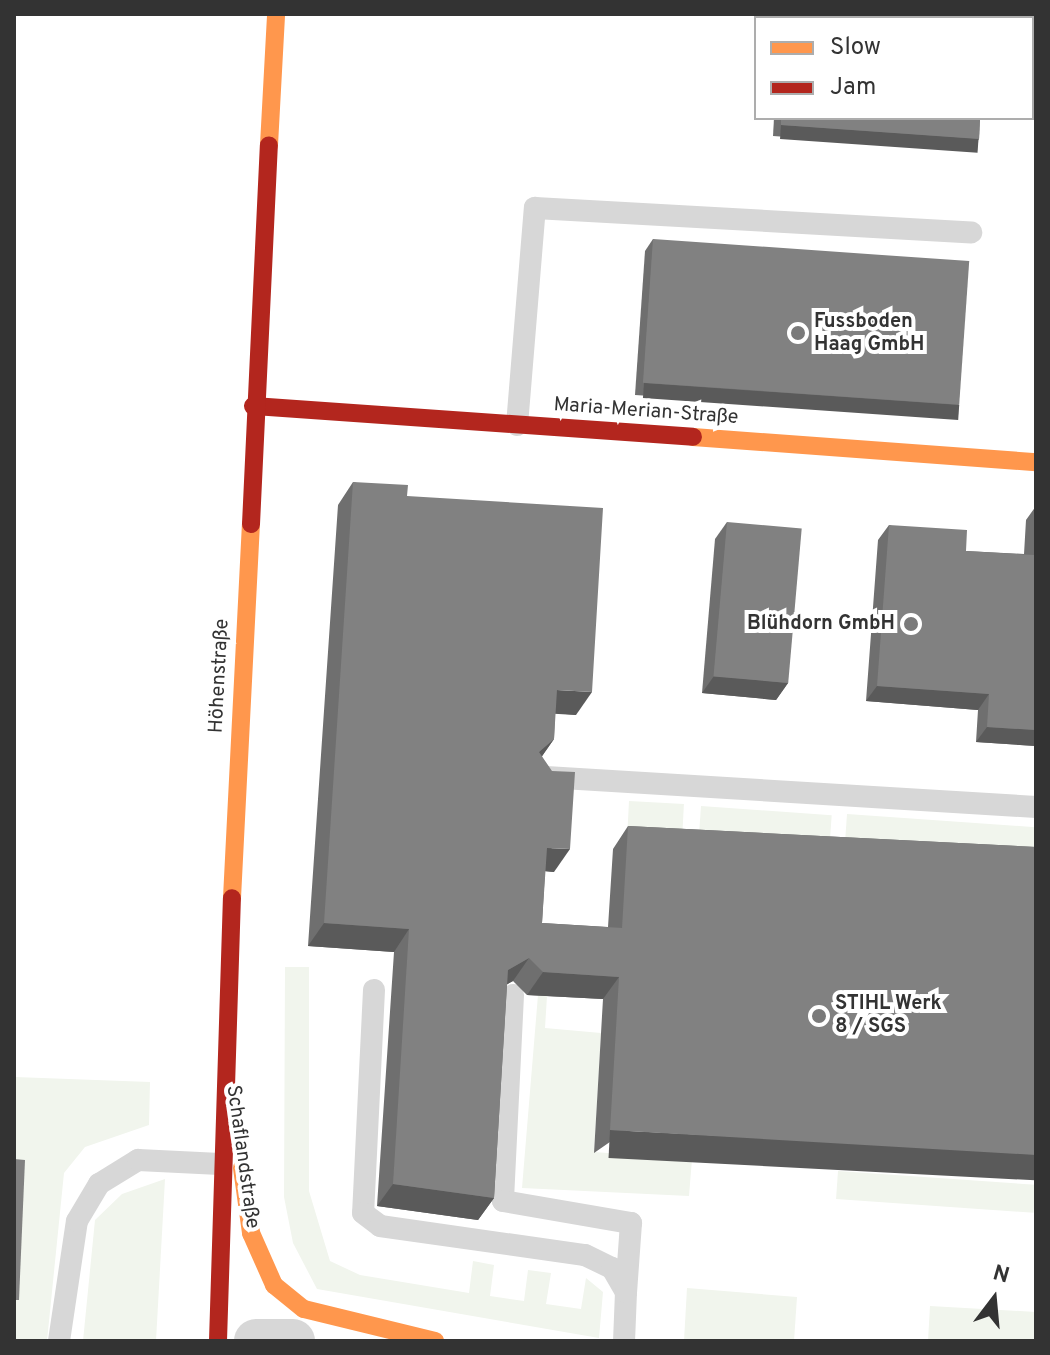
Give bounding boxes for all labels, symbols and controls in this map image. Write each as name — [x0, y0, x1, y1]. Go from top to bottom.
legend — [754, 16, 1034, 120]
text: Slow — [830, 33, 881, 63]
text: Jam — [830, 73, 876, 103]
place label: Fussboden Haag GmbH — [814, 310, 925, 357]
marker: Fussboden Haag GmbH — [789, 324, 807, 342]
street label: Maria-Merian-Straße — [553, 394, 739, 430]
place label: Blühdorn GmbH — [747, 612, 895, 636]
marker: Blühdorn GmbH — [902, 615, 920, 633]
street label: Höhenstraße — [205, 618, 235, 734]
place label: STIHL Werk 8 / SGS — [835, 992, 942, 1039]
marker: STIHL Werk 8 / SGS — [810, 1007, 828, 1025]
street label: Schaflandstraße — [220, 1084, 264, 1230]
north arrow — [954, 1259, 1034, 1339]
text: N — [989, 1260, 1012, 1291]

